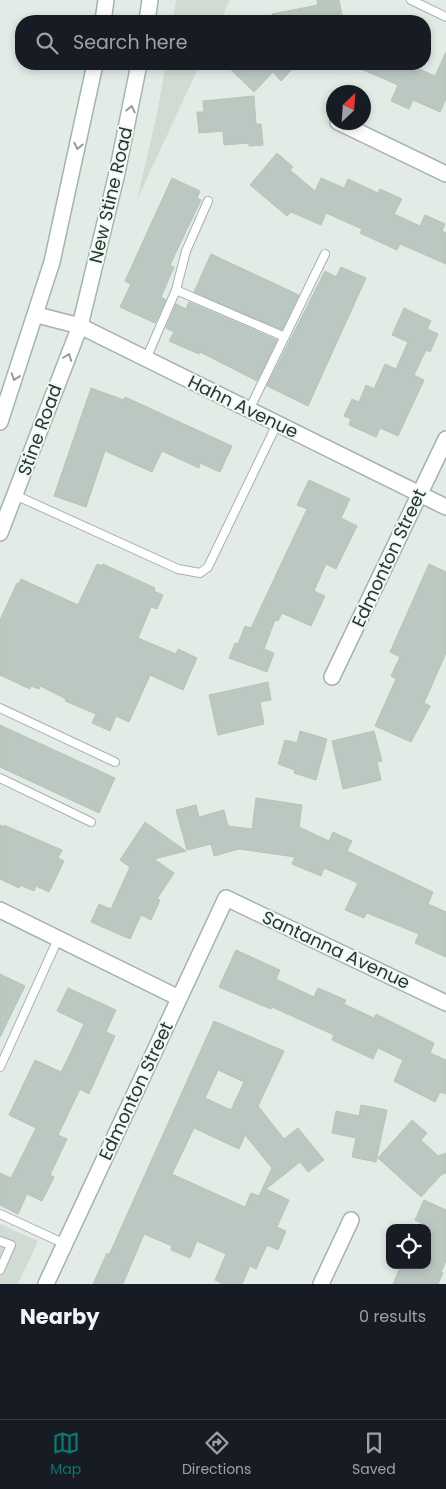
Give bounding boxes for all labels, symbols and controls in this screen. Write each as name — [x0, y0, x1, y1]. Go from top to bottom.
search box — [15, 15, 431, 70]
icon: search — [33, 29, 61, 57]
text: Search here — [73, 29, 187, 56]
north arrow — [326, 85, 371, 130]
one-way arrow — [125, 104, 136, 113]
street label: New Stine Road — [83, 124, 138, 266]
one-way arrow — [73, 141, 84, 150]
one-way arrow — [62, 353, 72, 361]
street label: Hahn Avenue — [184, 369, 303, 444]
one-way arrow — [11, 372, 21, 381]
street label: Stine Road — [11, 381, 68, 479]
street label: Edmonton Street — [346, 484, 432, 631]
street label: Santanna Avenue — [258, 904, 414, 995]
street label: Edmonton Street — [93, 1017, 179, 1164]
map controls — [386, 1224, 431, 1269]
button: locate — [386, 1224, 431, 1269]
text: Nearby — [20, 1302, 100, 1331]
text: 0 results — [359, 1305, 426, 1328]
tab: Map — [50, 1429, 81, 1480]
tab: Directions — [182, 1429, 251, 1480]
tab: Saved — [352, 1429, 396, 1480]

